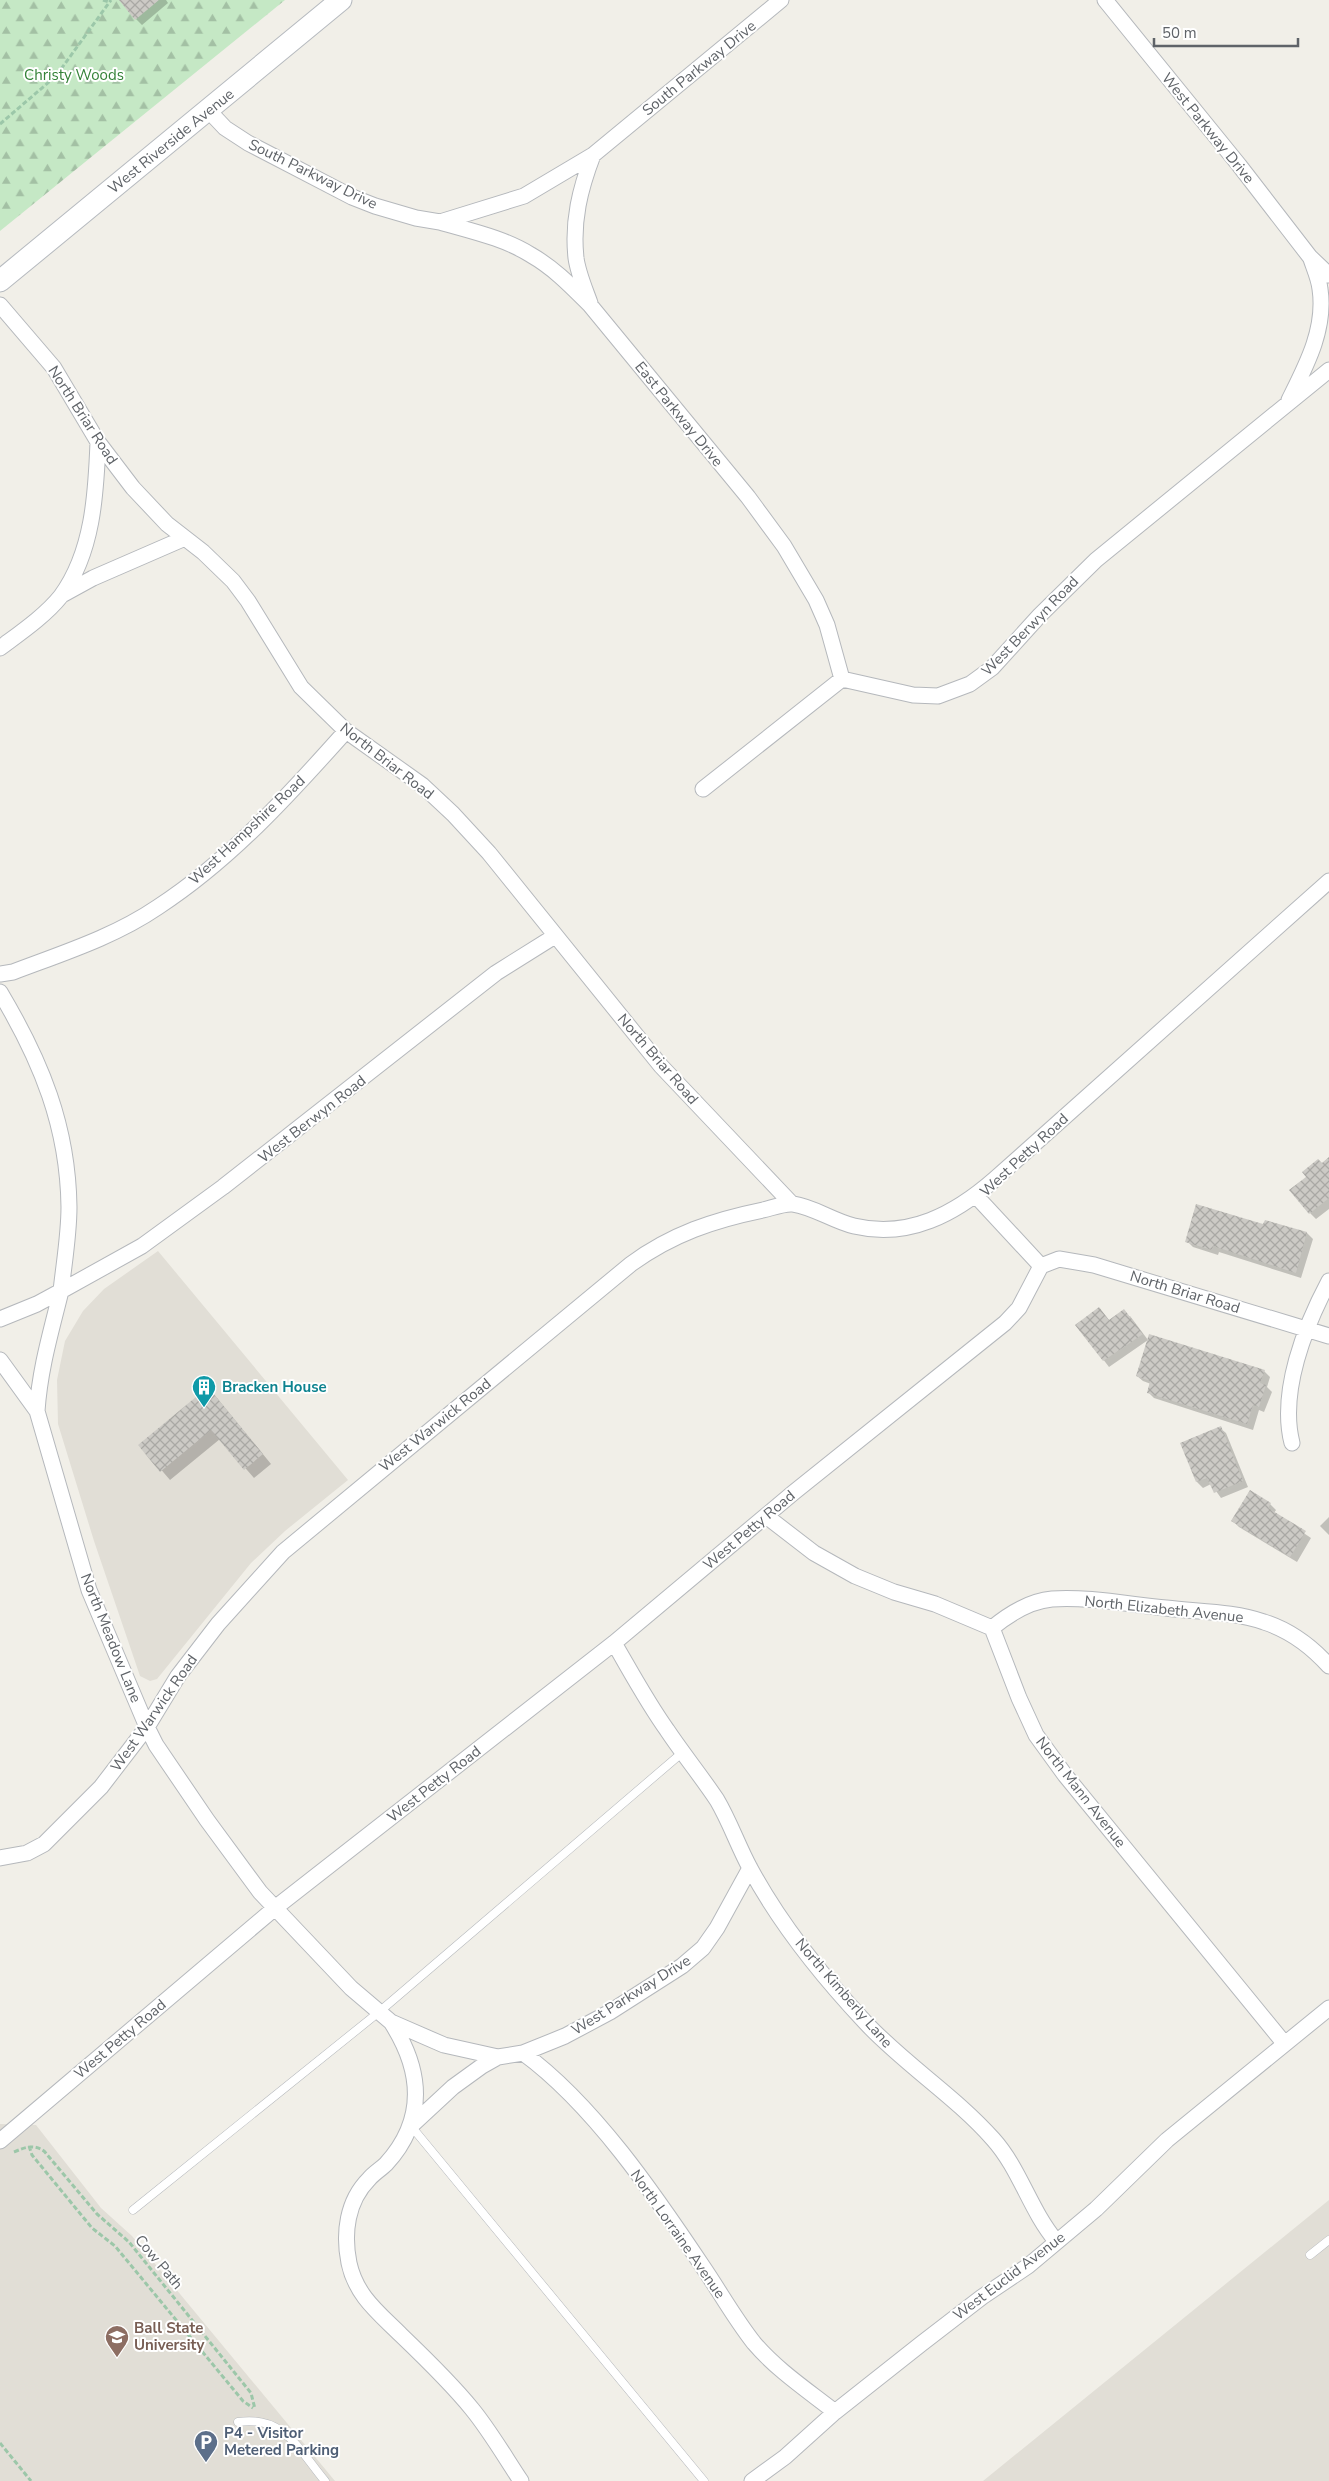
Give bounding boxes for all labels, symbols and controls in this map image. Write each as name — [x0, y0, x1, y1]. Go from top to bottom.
scale bar — [1154, 15, 1298, 47]
street label: South Parkway Drive — [638, 16, 760, 120]
text: 50 m — [1162, 23, 1197, 43]
park label: Christy Woods — [24, 65, 124, 85]
street label: West Parkway Drive — [1157, 68, 1259, 188]
street label: West Riverside Avenue — [104, 84, 238, 198]
street label: South Parkway Drive — [245, 134, 381, 214]
street label: East Parkway Drive — [630, 357, 728, 471]
street label: North Briar Road — [44, 362, 122, 468]
street label: West Berwyn Road — [977, 572, 1083, 680]
street label: North Briar Road — [336, 718, 438, 804]
street label: West Hampshire Road — [185, 771, 309, 889]
street label: North Briar Road — [613, 1009, 703, 1109]
street label: West Berwyn Road — [254, 1071, 370, 1167]
street label: West Petty Road — [976, 1109, 1072, 1201]
street label: North Briar Road — [1128, 1266, 1242, 1318]
building icon: Bracken House — [191, 1374, 217, 1408]
street label: West Warwick Road — [375, 1374, 495, 1476]
place label: Bracken House — [222, 1377, 327, 1397]
street label: West Petty Road — [699, 1486, 799, 1574]
street label: North Meadow Lane — [76, 1570, 146, 1706]
street label: North Elizabeth Avenue — [1084, 1591, 1244, 1627]
street label: West Warwick Road — [106, 1650, 202, 1776]
street label: North Mann Avenue — [1031, 1732, 1131, 1852]
street label: West Petty Road — [383, 1741, 485, 1827]
street label: North Kimberly Lane — [791, 1934, 897, 2052]
street label: West Parkway Drive — [568, 1950, 694, 2040]
street label: West Petty Road — [70, 1995, 170, 2083]
street label: North Lorraine Avenue — [626, 2166, 730, 2302]
street label: West Euclid Avenue — [949, 2227, 1069, 2325]
street label: Cow Path — [130, 2231, 188, 2293]
place label: Ball State University — [134, 2318, 204, 2355]
school or university icon: Ball State University — [104, 2324, 130, 2358]
place label: P4 - Visitor Metered Parking — [224, 2423, 339, 2460]
parking icon: P4 - Visitor Metered Parking — [193, 2429, 219, 2463]

